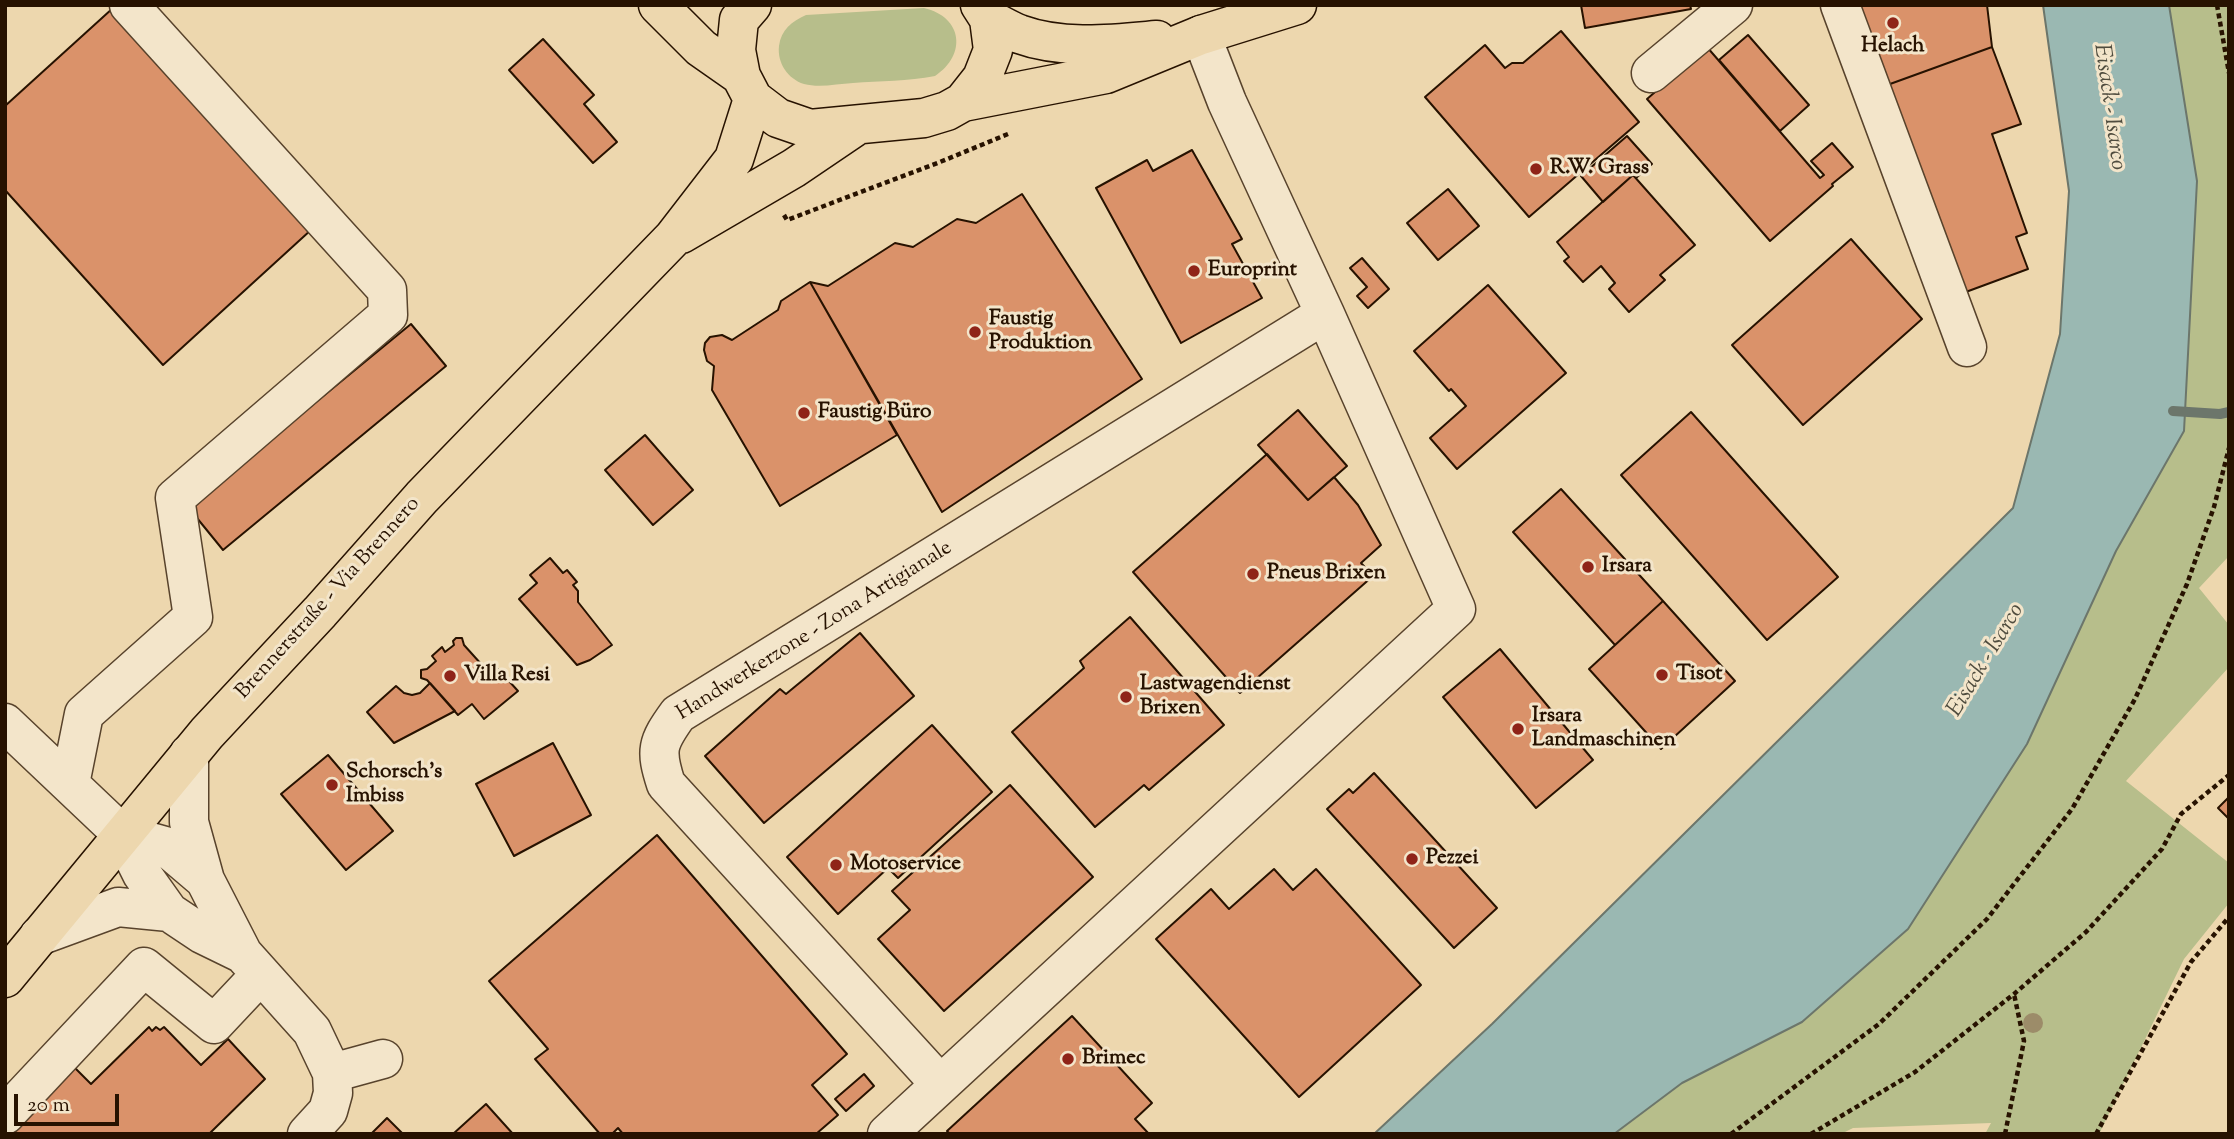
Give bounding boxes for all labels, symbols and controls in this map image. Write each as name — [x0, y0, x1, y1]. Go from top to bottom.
marker: Helach — [1885, 15, 1901, 31]
place label: Helach — [1861, 34, 1925, 60]
water label: Eisack - Isarco — [2085, 42, 2131, 172]
place label: R.W. Grass — [1550, 156, 1649, 182]
marker: R.W. Grass — [1528, 161, 1544, 177]
place label: Europrint — [1208, 258, 1297, 284]
marker: Europrint — [1186, 263, 1202, 279]
place label: Faustig Produktion — [989, 307, 1092, 357]
marker: Faustig Produktion — [967, 324, 983, 340]
place label: Faustig Büro — [818, 400, 932, 426]
marker: Faustig Büro — [796, 405, 812, 421]
street label: Brennerstraße - Via Brennero — [231, 493, 427, 705]
street label: Handwerkerzone - Zona Artigianale — [673, 537, 957, 727]
place label: Irsara — [1602, 554, 1652, 580]
marker: Irsara — [1580, 559, 1596, 575]
place label: Pneus Brixen — [1267, 561, 1386, 587]
marker: Pneus Brixen — [1245, 566, 1261, 582]
water label: Eisack - Isarco — [1942, 599, 2032, 723]
place label: Tisot — [1676, 662, 1723, 688]
place label: Villa Resi — [464, 663, 550, 689]
marker: Tisot — [1654, 667, 1670, 683]
marker: Villa Resi — [442, 668, 458, 684]
place label: Lastwagendienst Brixen — [1140, 672, 1290, 722]
marker: Lastwagendienst Brixen — [1118, 689, 1134, 705]
place label: Irsara Landmaschinen — [1532, 704, 1676, 754]
marker: Irsara Landmaschinen — [1510, 721, 1526, 737]
place label: Schorsch's Imbiss — [346, 760, 442, 810]
marker: Schorsch's Imbiss — [324, 777, 340, 793]
place label: Pezzei — [1426, 846, 1478, 872]
marker: Pezzei — [1404, 851, 1420, 867]
place label: Motoservice — [850, 852, 961, 878]
marker: Motoservice — [828, 857, 844, 873]
place label: Brimec — [1082, 1046, 1146, 1072]
marker: Brimec — [1060, 1051, 1076, 1067]
scale bar — [18, 1080, 122, 1124]
text: 20 m — [27, 1091, 70, 1121]

